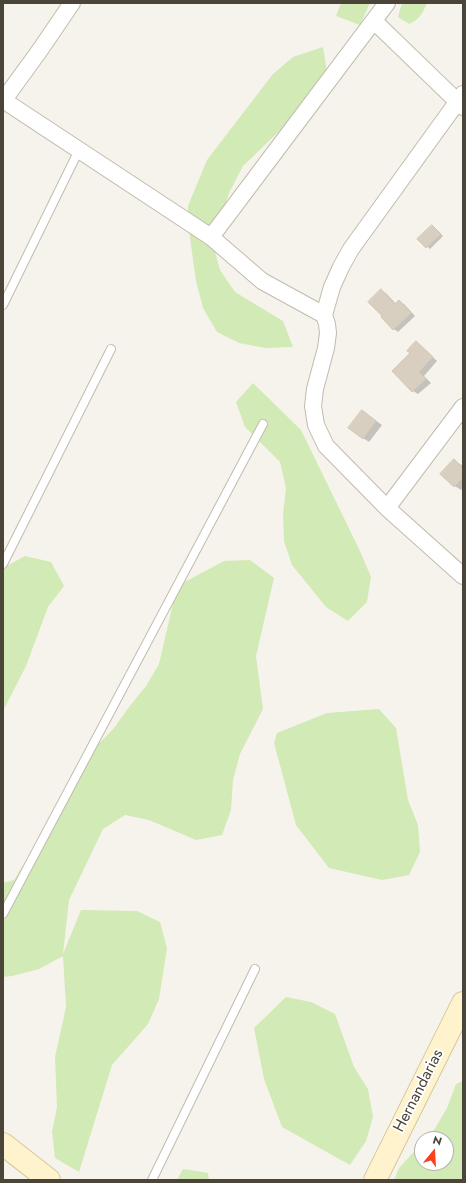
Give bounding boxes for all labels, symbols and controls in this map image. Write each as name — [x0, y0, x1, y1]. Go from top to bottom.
street label: Hernandarias — [390, 1046, 448, 1136]
north arrow — [414, 1131, 454, 1171]
text: N — [431, 1132, 444, 1149]

